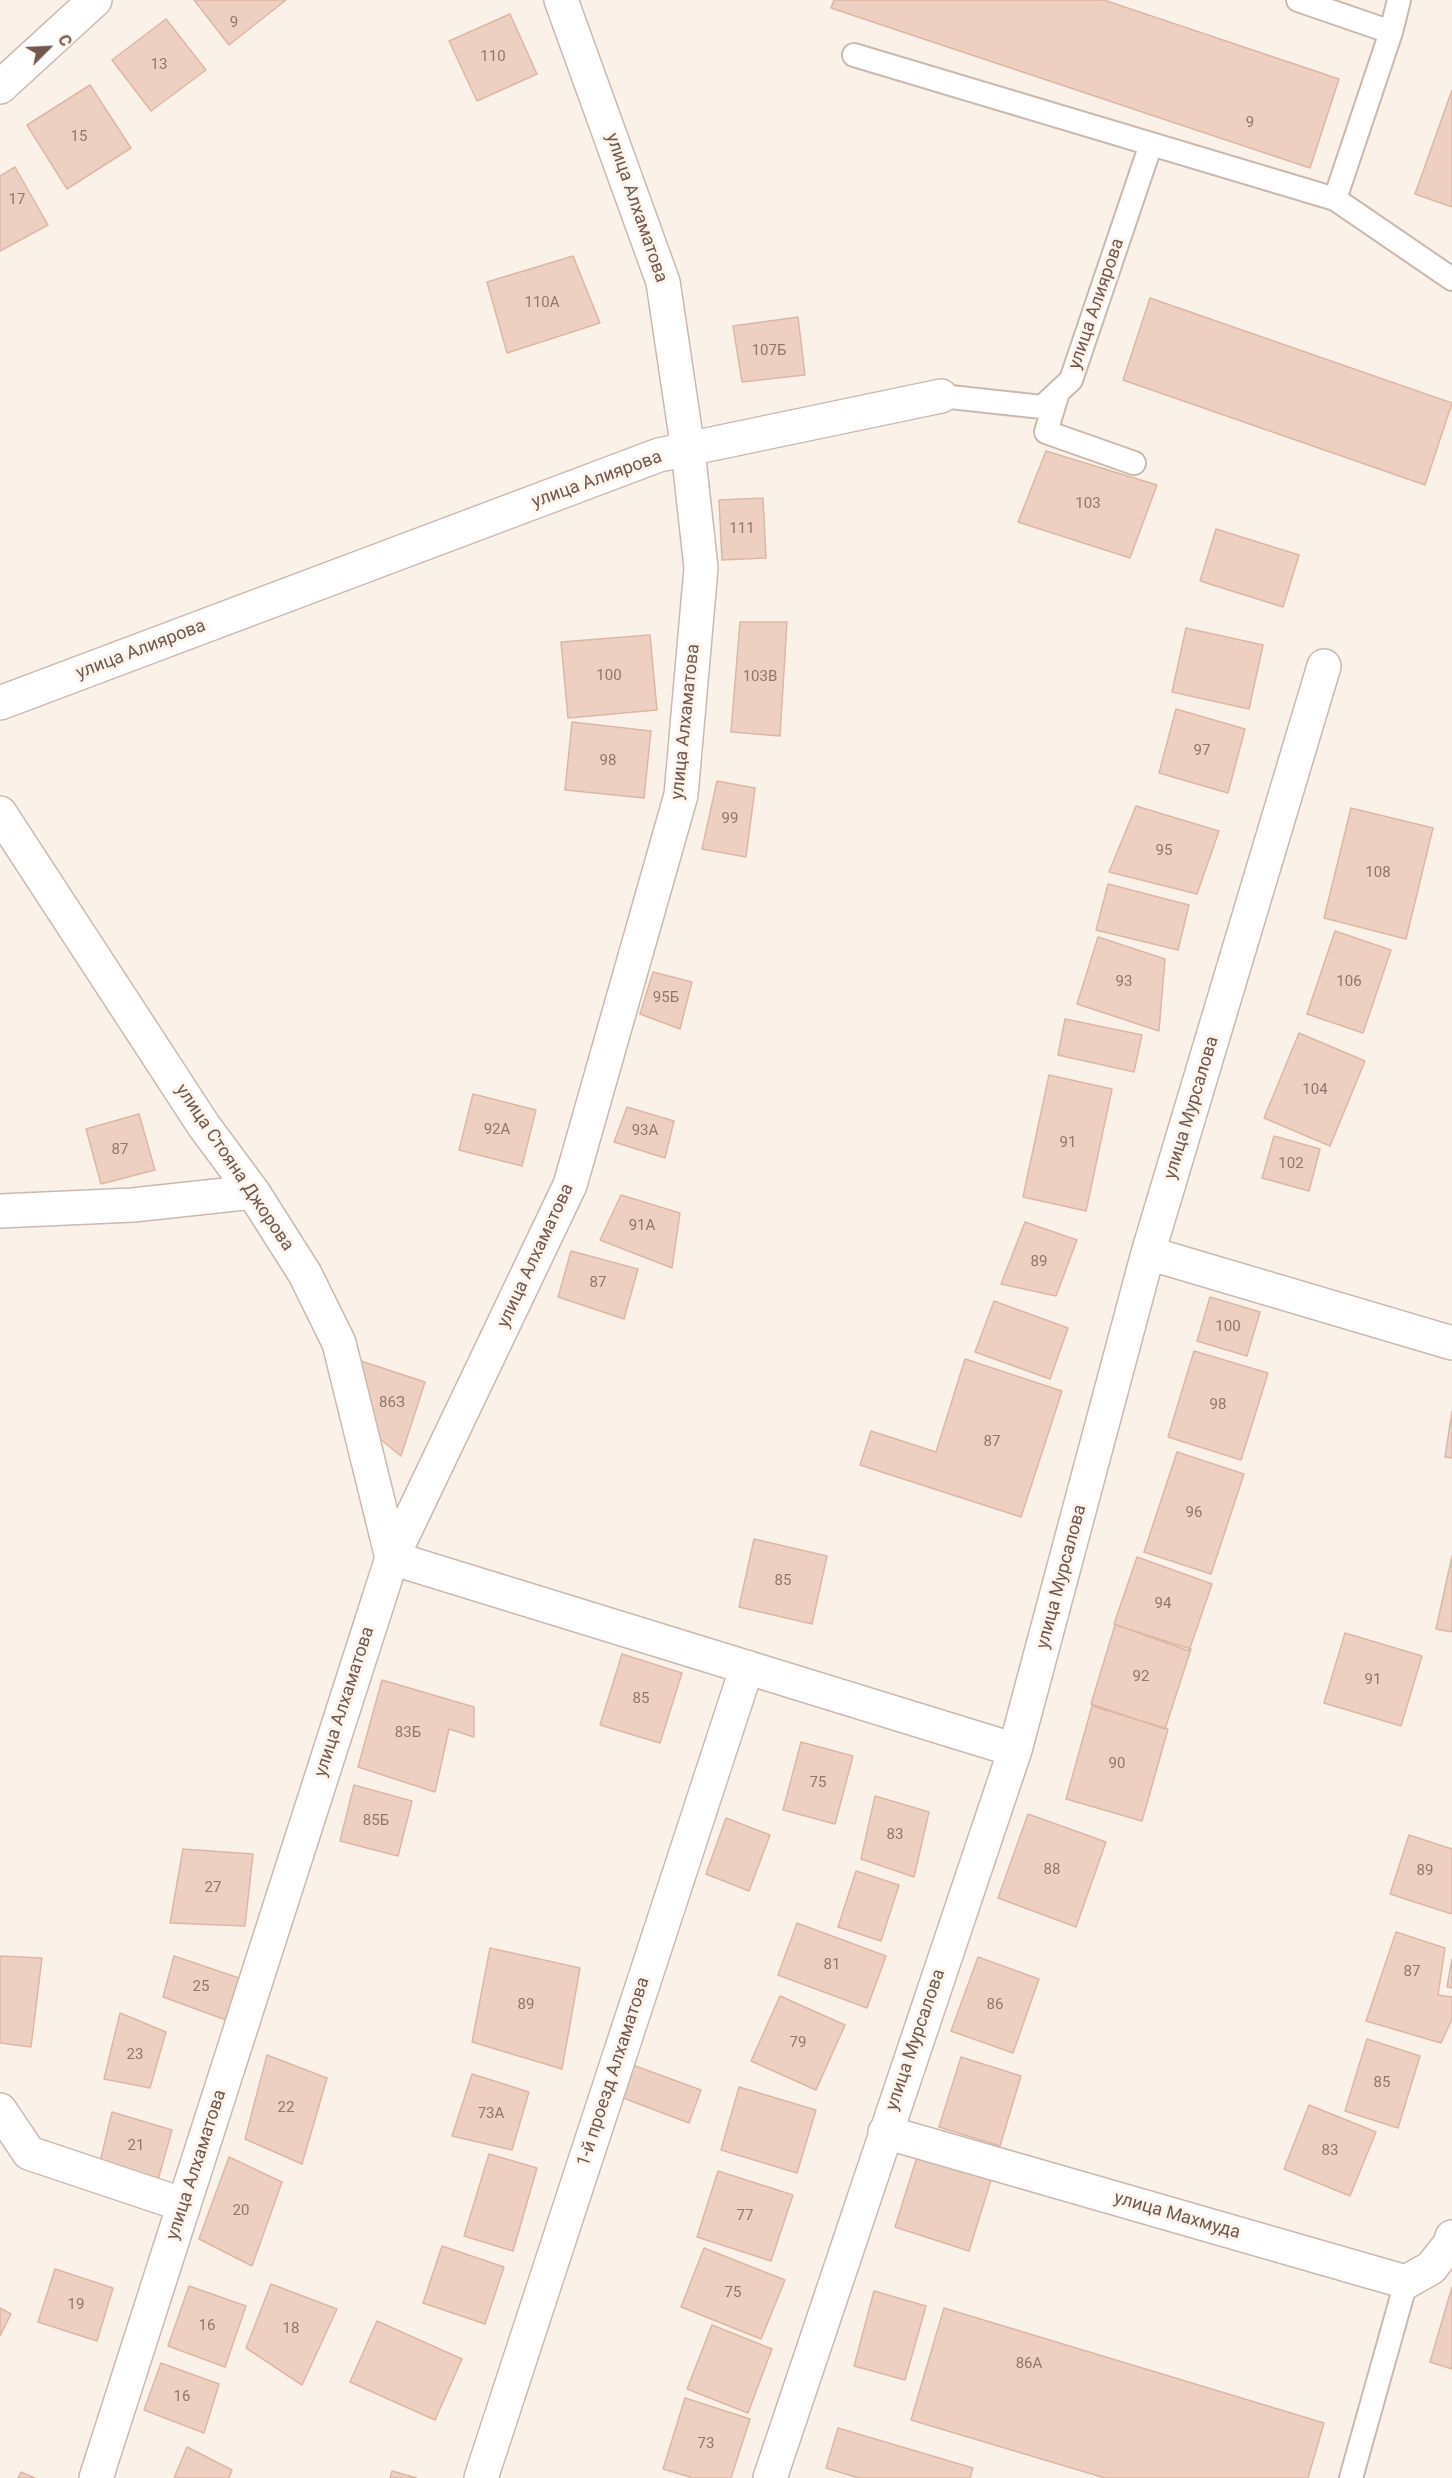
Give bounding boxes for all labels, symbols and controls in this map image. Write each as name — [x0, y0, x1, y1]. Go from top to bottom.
house number: 9 — [230, 14, 238, 32]
north arrow — [18, 18, 78, 78]
text: С — [54, 32, 76, 49]
house number: 110 — [480, 48, 506, 66]
house number: 13 — [151, 56, 167, 74]
house number: 9 — [1246, 114, 1254, 132]
house number: 15 — [71, 128, 87, 146]
street label: улица Алхаматова — [600, 130, 672, 286]
house number: 17 — [9, 191, 25, 209]
street label: улица Алиярова — [1065, 236, 1129, 372]
house number: 110А — [524, 294, 560, 312]
house number: 107Б — [752, 342, 786, 360]
street label: улица Алиярова — [529, 446, 665, 514]
house number: 103 — [1075, 495, 1101, 513]
house number: 111 — [729, 520, 755, 538]
street label: улица Алиярова — [73, 615, 209, 685]
street label: улица Алхаматова — [667, 643, 705, 801]
house number: 100 — [596, 667, 622, 685]
house number: 103В — [743, 668, 777, 686]
house number: 97 — [1194, 742, 1210, 760]
house number: 98 — [600, 752, 616, 770]
house number: 99 — [722, 810, 738, 828]
house number: 95 — [1156, 842, 1172, 860]
house number: 108 — [1365, 864, 1391, 882]
house number: 93 — [1116, 973, 1132, 991]
house number: 106 — [1336, 973, 1362, 991]
house number: 95Б — [653, 989, 679, 1007]
street label: улица Мурсалова — [1160, 1034, 1224, 1182]
street label: улица Стояна Джорова — [170, 1080, 298, 1256]
house number: 104 — [1302, 1081, 1328, 1099]
house number: 92А — [484, 1121, 510, 1139]
house number: 93А — [632, 1122, 658, 1140]
house number: 91 — [1060, 1134, 1076, 1152]
house number: 87 — [112, 1141, 128, 1159]
house number: 102 — [1278, 1155, 1304, 1173]
street label: улица Алхаматова — [493, 1180, 579, 1332]
house number: 91А — [629, 1217, 655, 1235]
house number: 89 — [1031, 1253, 1047, 1271]
house number: 87 — [590, 1274, 606, 1292]
house number: 100 — [1215, 1318, 1241, 1336]
house number: 86З — [379, 1394, 405, 1412]
house number: 98 — [1210, 1396, 1226, 1414]
house number: 87 — [984, 1433, 1000, 1451]
street label: улица Мурсалова — [1032, 1503, 1092, 1651]
house number: 96 — [1186, 1504, 1202, 1522]
house number: 85 — [775, 1572, 791, 1590]
house number: 94 — [1155, 1595, 1171, 1613]
street label: улица Алхаматова — [311, 1624, 379, 1780]
house number: 92 — [1133, 1668, 1149, 1686]
house number: 91 — [1365, 1671, 1381, 1689]
house number: 85 — [633, 1690, 649, 1708]
house number: 83Б — [395, 1724, 421, 1742]
house number: 90 — [1109, 1755, 1125, 1773]
house number: 75 — [810, 1774, 826, 1792]
house number: 85Б — [363, 1812, 389, 1830]
house number: 83 — [887, 1826, 903, 1844]
house number: 88 — [1044, 1861, 1060, 1879]
house number: 89 — [1417, 1862, 1433, 1880]
house number: 27 — [205, 1879, 221, 1897]
house number: 81 — [824, 1956, 840, 1974]
house number: 87 — [1404, 1963, 1420, 1981]
street label: улица Мурсалова — [882, 1966, 950, 2114]
street label: 1-й проезд Алхаматова — [573, 1975, 655, 2169]
house number: 25 — [193, 1978, 209, 1996]
house number: 89 — [518, 1996, 534, 2014]
house number: 86 — [987, 1996, 1003, 2014]
house number: 79 — [790, 2034, 806, 2052]
house number: 23 — [127, 2046, 143, 2064]
house number: 85 — [1374, 2074, 1390, 2092]
street label: улица Алхаматова — [163, 2087, 231, 2243]
house number: 22 — [278, 2099, 294, 2117]
house number: 73А — [478, 2105, 504, 2123]
house number: 21 — [128, 2137, 144, 2155]
house number: 83 — [1322, 2142, 1338, 2160]
street label: улица Махмуда — [1111, 2188, 1243, 2244]
house number: 20 — [233, 2202, 249, 2220]
house number: 77 — [737, 2207, 753, 2225]
house number: 75 — [725, 2284, 741, 2302]
house number: 19 — [68, 2296, 84, 2314]
house number: 16 — [199, 2317, 215, 2335]
house number: 18 — [283, 2320, 299, 2338]
house number: 86А — [1016, 2355, 1042, 2373]
house number: 16 — [174, 2388, 190, 2406]
house number: 73 — [698, 2435, 714, 2453]

